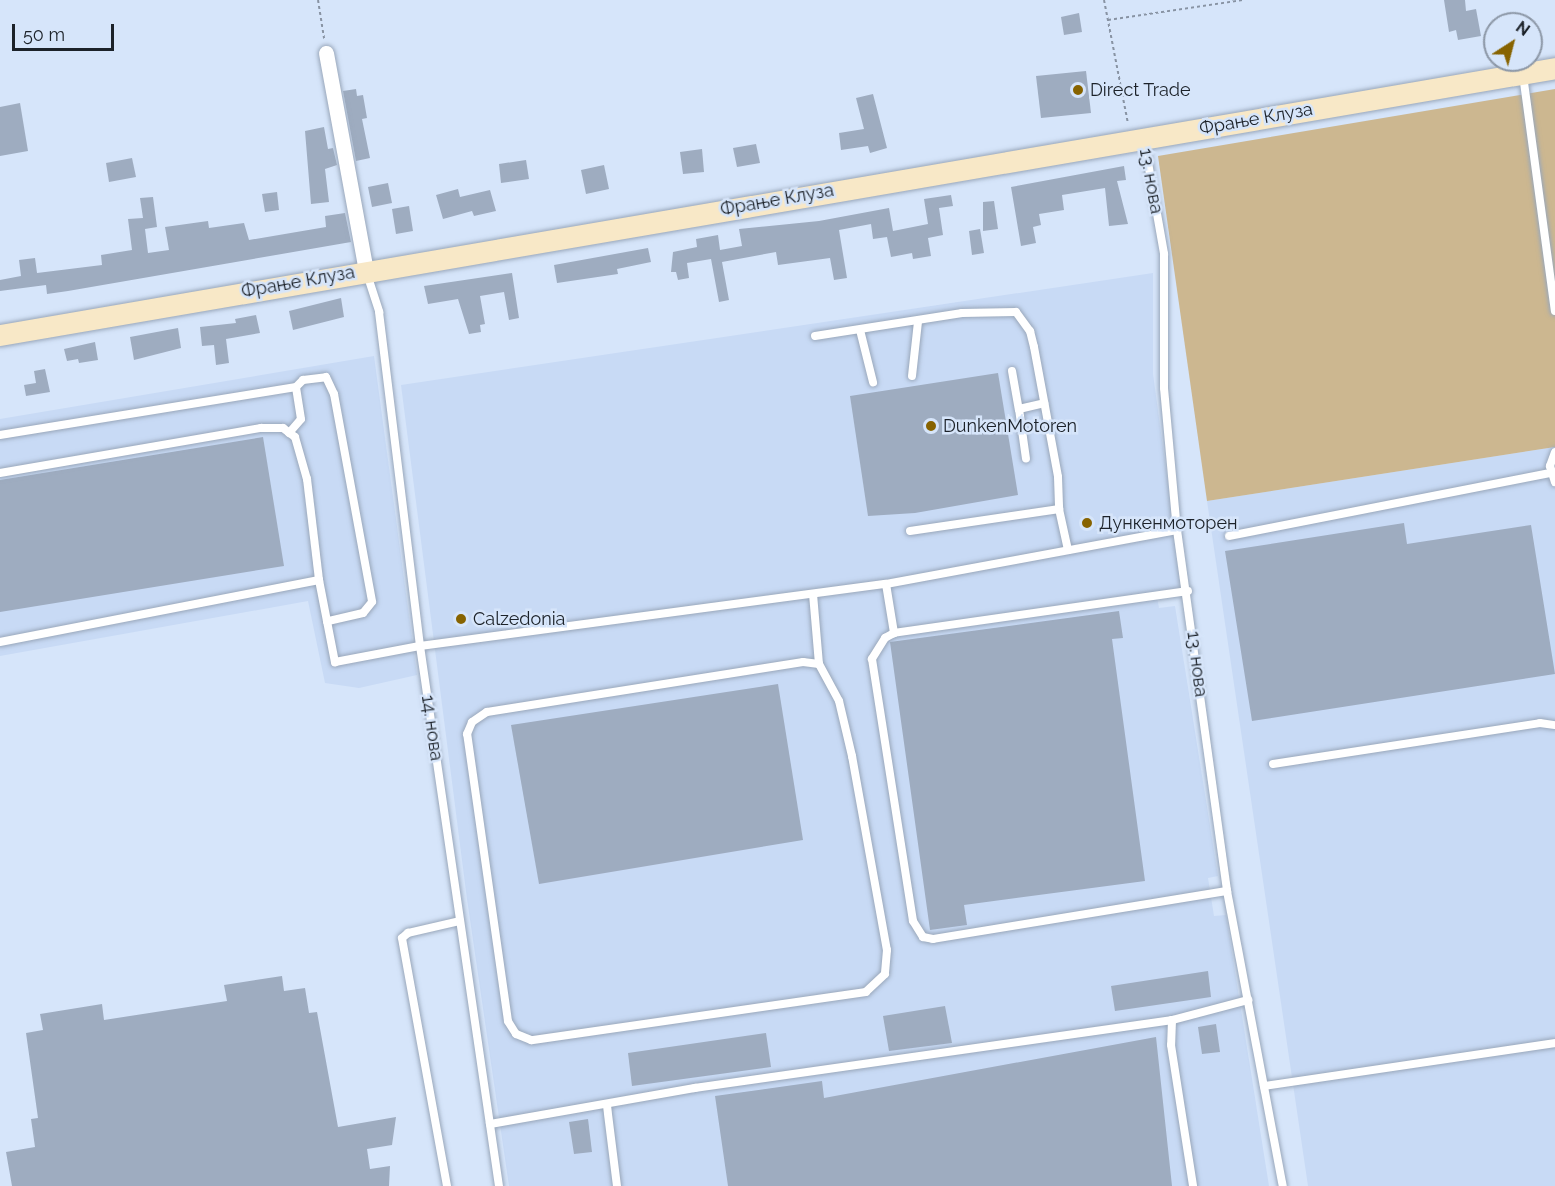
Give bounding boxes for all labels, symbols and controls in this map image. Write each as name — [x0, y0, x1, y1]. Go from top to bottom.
scale bar — [15, 12, 117, 50]
north arrow — [1483, 12, 1543, 72]
text: N — [1512, 17, 1533, 40]
text: 50 m — [23, 24, 65, 45]
place label: Direct Trade — [1090, 79, 1191, 101]
marker: Direct Trade — [1071, 83, 1085, 97]
street label: Фрање Клуза — [1198, 98, 1314, 140]
street label: 13. нова — [1135, 147, 1167, 215]
street label: Фрање Клуза — [719, 179, 835, 221]
street label: Фрање Клуза — [240, 261, 356, 303]
place label: DunkenMotoren — [943, 415, 1077, 437]
marker: DunkenMotoren — [924, 419, 938, 433]
place label: Дункенмоторен — [1099, 512, 1237, 534]
marker: Дункенмоторен — [1080, 516, 1094, 530]
place label: Calzedonia — [473, 608, 565, 630]
marker: Calzedonia — [454, 612, 468, 626]
street label: 13. нова — [1182, 630, 1212, 698]
street label: 14. нова — [417, 694, 447, 762]

